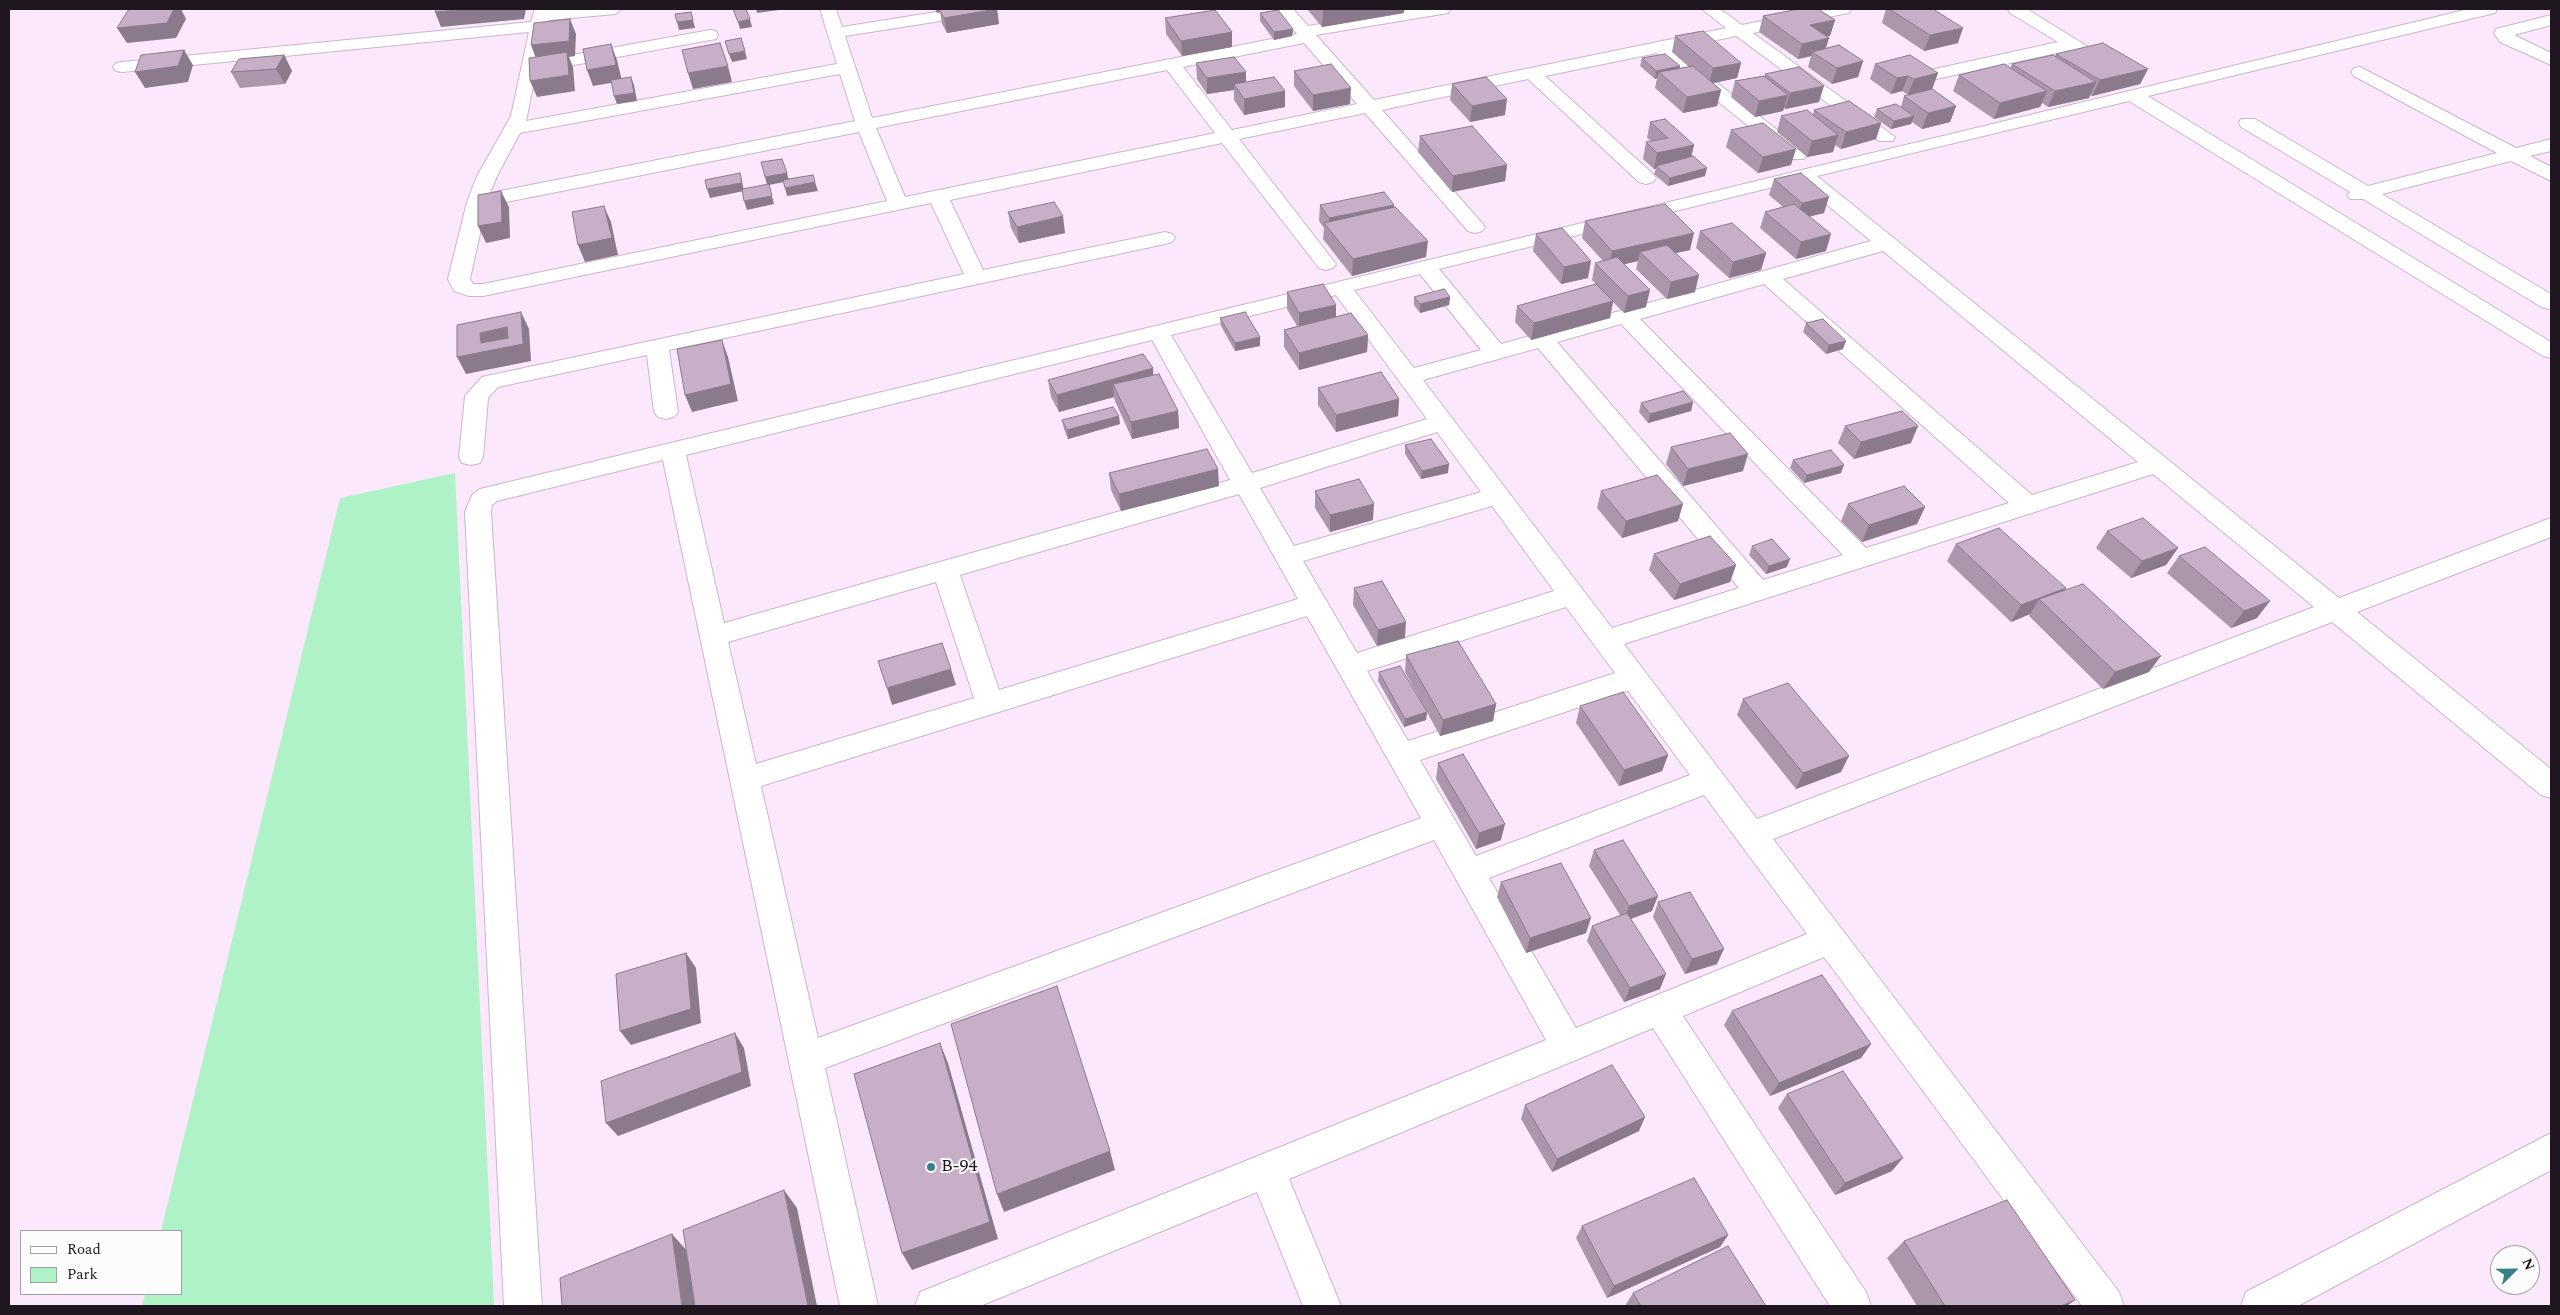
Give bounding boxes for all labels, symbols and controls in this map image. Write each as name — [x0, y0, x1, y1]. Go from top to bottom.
place label: B-94 — [941, 1156, 978, 1178]
marker: B-94 — [925, 1161, 937, 1173]
legend — [20, 1230, 182, 1295]
text: Road — [67, 1238, 101, 1261]
north arrow — [2490, 1245, 2540, 1295]
text: N — [2516, 1255, 2540, 1274]
text: Park — [67, 1263, 98, 1286]

